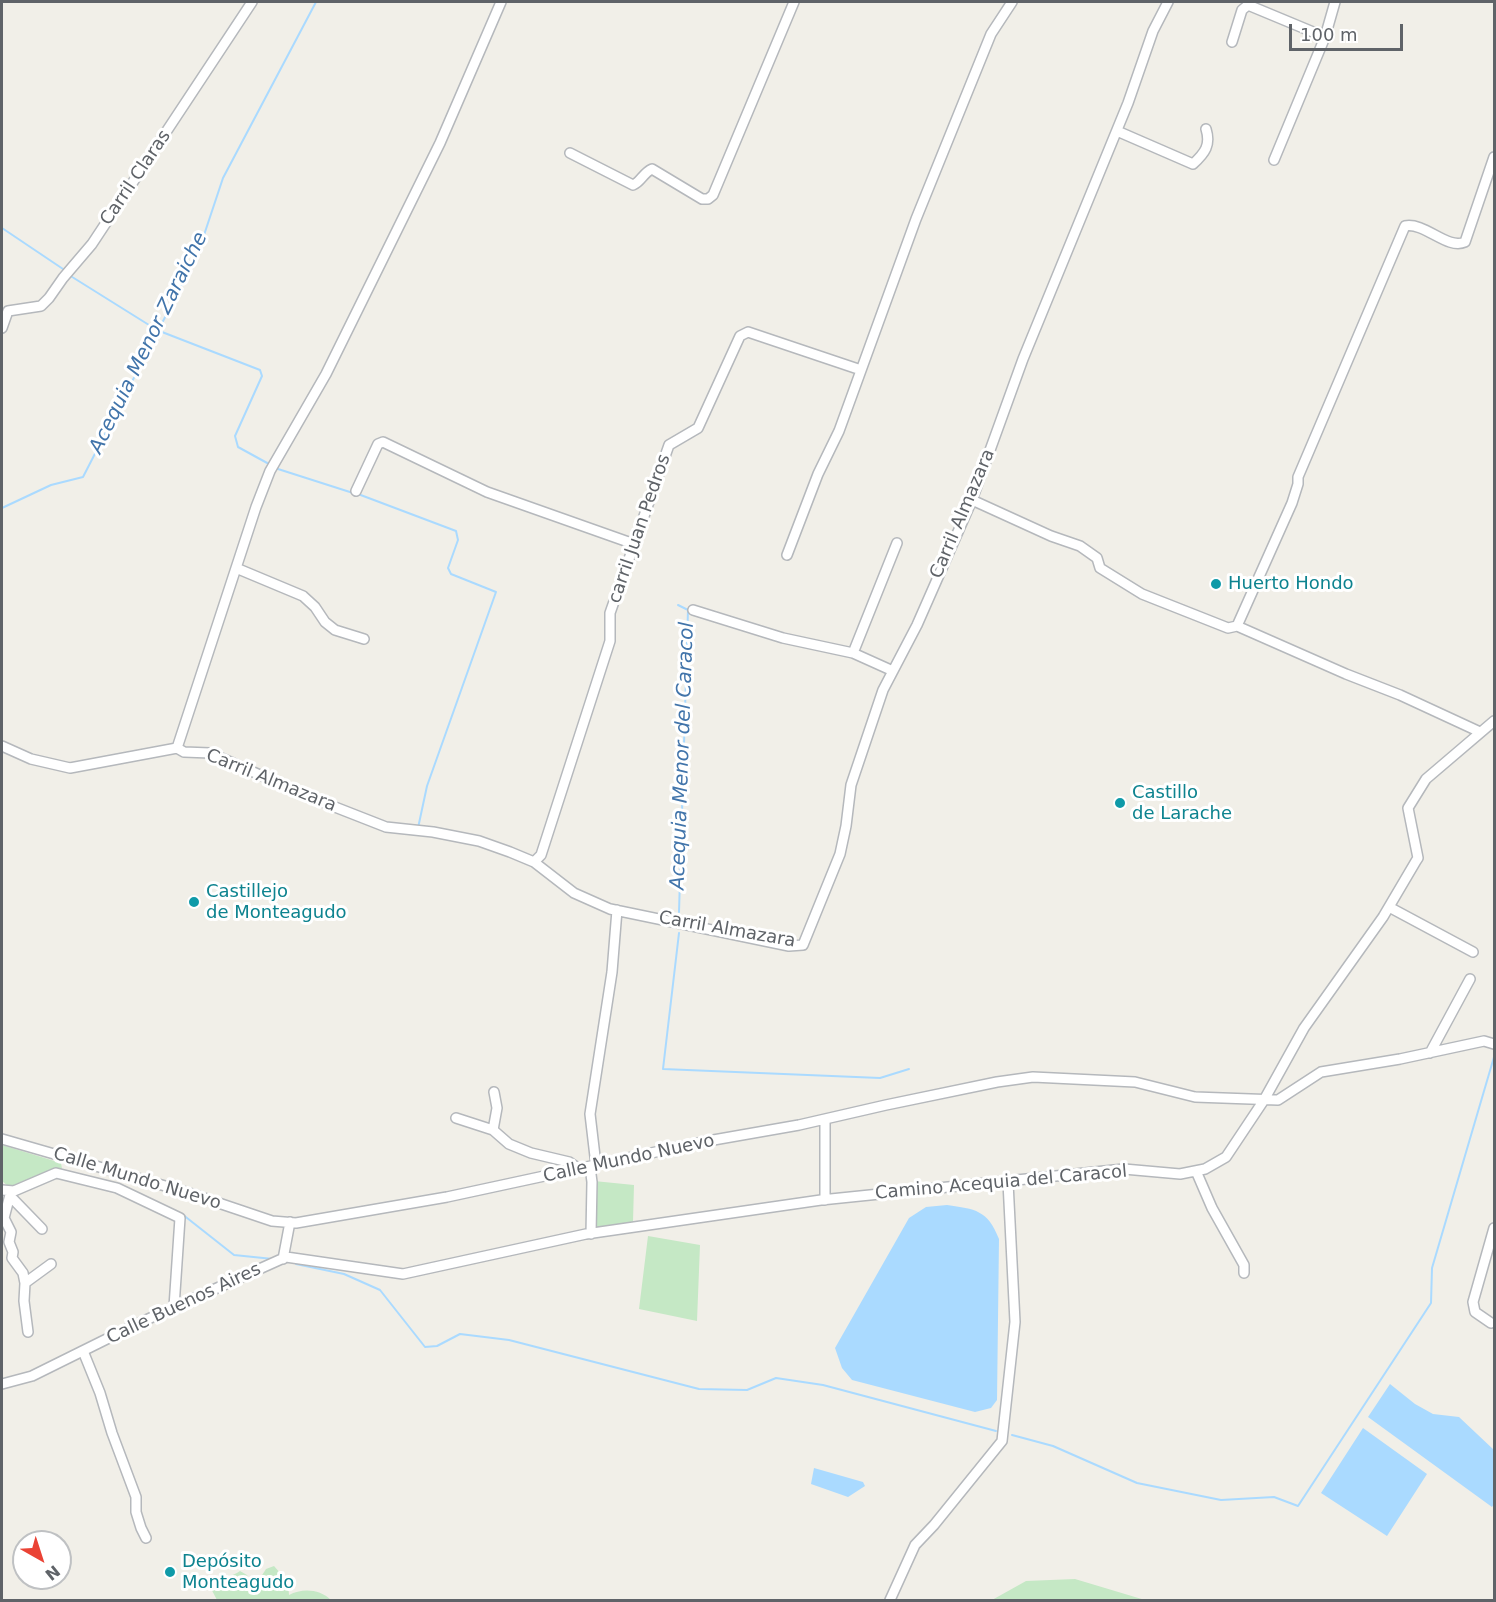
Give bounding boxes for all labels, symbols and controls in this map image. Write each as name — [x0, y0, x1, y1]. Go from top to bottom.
scale bar — [1292, 12, 1406, 50]
text: 100 m — [1300, 24, 1358, 45]
street label: Carril Claras — [96, 126, 176, 230]
water label: Acequia Menor Zaraiche — [85, 228, 213, 458]
street label: Carril Almazara — [926, 446, 1000, 582]
street label: carril Juan Pedros — [604, 452, 676, 606]
place label: Huerto Hondo — [1228, 573, 1354, 595]
marker: Huerto Hondo — [1209, 577, 1223, 591]
water label: Acequia Menor del Caracol — [666, 622, 700, 890]
street label: Carril Almazara — [203, 745, 339, 817]
place label: Castillo de Larache — [1132, 782, 1232, 824]
marker: Castillo de Larache — [1113, 796, 1127, 810]
place label: Castillejo de Monteagudo — [206, 881, 347, 924]
marker: Castillejo de Monteagudo — [187, 895, 201, 909]
street label: Carril Almazara — [657, 907, 797, 953]
street label: Calle Mundo Nuevo — [541, 1130, 717, 1188]
street label: Calle Mundo Nuevo — [50, 1143, 224, 1215]
street label: Camino Acequia del Caracol — [874, 1161, 1128, 1205]
street label: Calle Buenos Aires — [104, 1259, 264, 1349]
north arrow — [12, 1530, 72, 1590]
place label: Depósito Monteagudo — [182, 1551, 294, 1594]
text: N — [41, 1561, 64, 1584]
marker: Depósito Monteagudo — [163, 1565, 177, 1579]

